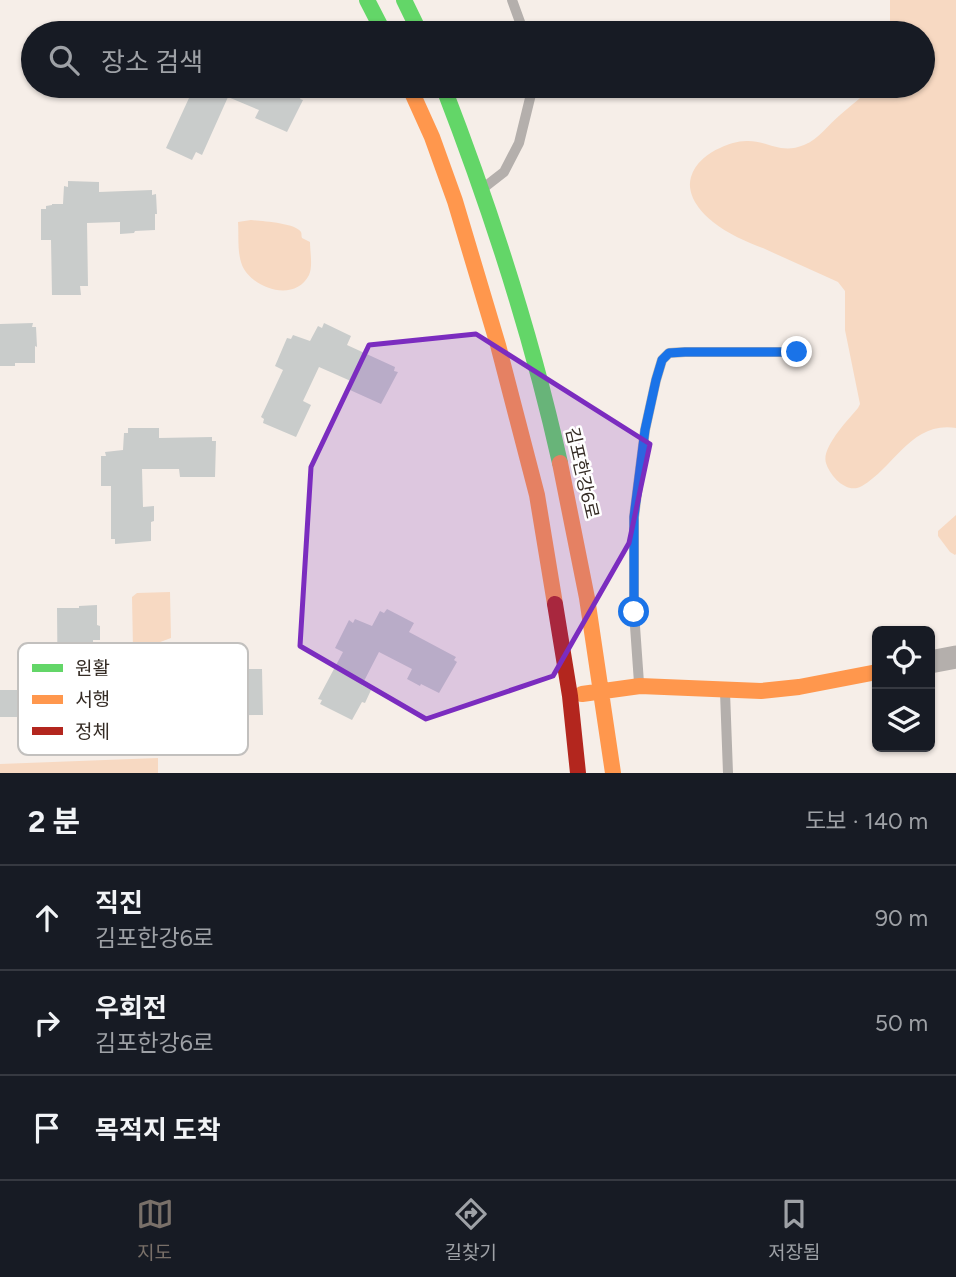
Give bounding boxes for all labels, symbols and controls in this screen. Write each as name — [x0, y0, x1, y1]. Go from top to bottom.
search box — [21, 21, 935, 98]
icon: search — [45, 41, 83, 79]
text: 장소 검색 — [101, 46, 203, 78]
route end — [781, 336, 812, 367]
street label: 김포한강6로 — [561, 425, 603, 521]
route start — [618, 596, 649, 627]
map controls — [872, 626, 935, 752]
button: locate — [872, 626, 935, 689]
legend — [18, 643, 248, 755]
text: 원활 — [75, 657, 110, 680]
text: 서행 — [75, 688, 110, 711]
button: layers — [872, 689, 935, 752]
text: 정체 — [75, 720, 110, 743]
text: 2 분 — [28, 803, 80, 840]
text: 도보 · 140 m — [805, 807, 928, 835]
text: 직진 — [95, 887, 143, 919]
icon: ahead — [28, 899, 66, 937]
text: 90 m — [875, 904, 928, 932]
text: 김포한강6로 — [95, 924, 214, 952]
text: 우회전 — [95, 992, 167, 1024]
icon: right — [28, 1004, 66, 1042]
text: 50 m — [875, 1009, 928, 1037]
text: 김포한강6로 — [95, 1029, 214, 1057]
icon: arrive — [28, 1109, 66, 1147]
text: 목적지 도착 — [95, 1114, 221, 1146]
tab: 지도 — [136, 1195, 174, 1264]
tab: 길찾기 — [445, 1195, 497, 1264]
tab: 저장됨 — [768, 1195, 820, 1264]

